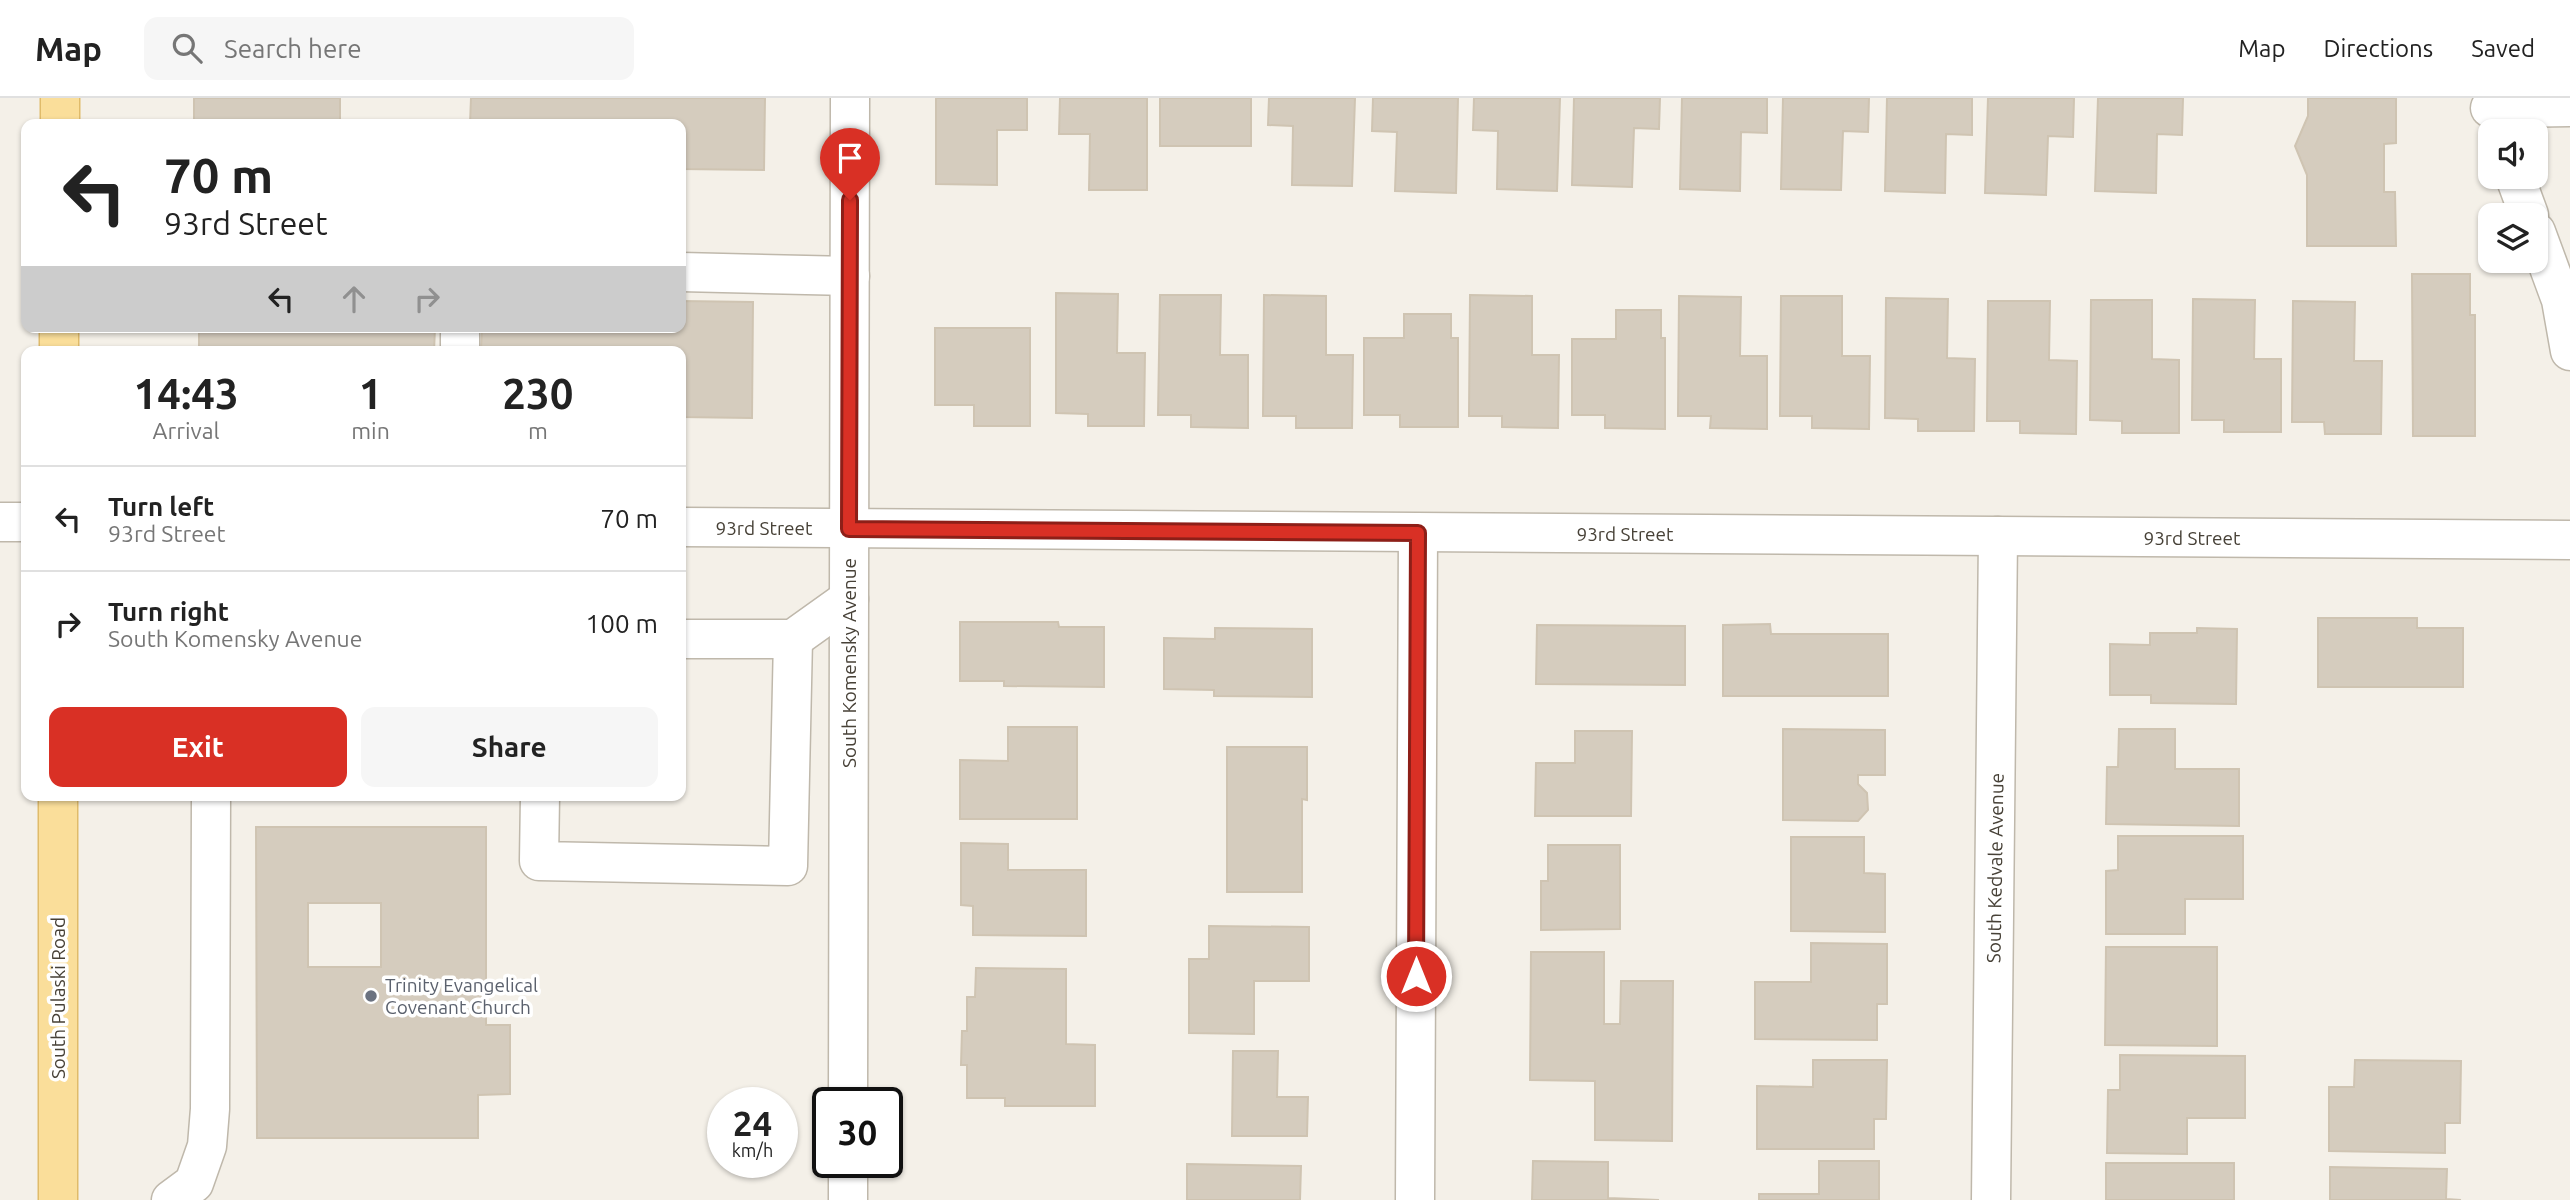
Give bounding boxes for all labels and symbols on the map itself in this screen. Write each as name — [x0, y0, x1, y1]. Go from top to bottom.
pin — [820, 128, 880, 200]
street label: 93rd Street — [715, 517, 813, 539]
street label: 93rd Street — [1576, 523, 1674, 545]
street label: 93rd Street — [2143, 527, 2241, 549]
street label: South Komensky Avenue — [838, 558, 860, 768]
street label: South Kedvale Avenue — [1982, 773, 2008, 963]
street label: South Pulaski Road — [47, 917, 69, 1079]
position arrow — [1379, 939, 1453, 1013]
place label: Trinity Evangelical Covenant Church — [385, 974, 538, 1018]
marker: Trinity Evangelical Covenant Church — [363, 988, 379, 1004]
speed limit sign: 30 — [812, 1087, 903, 1178]

